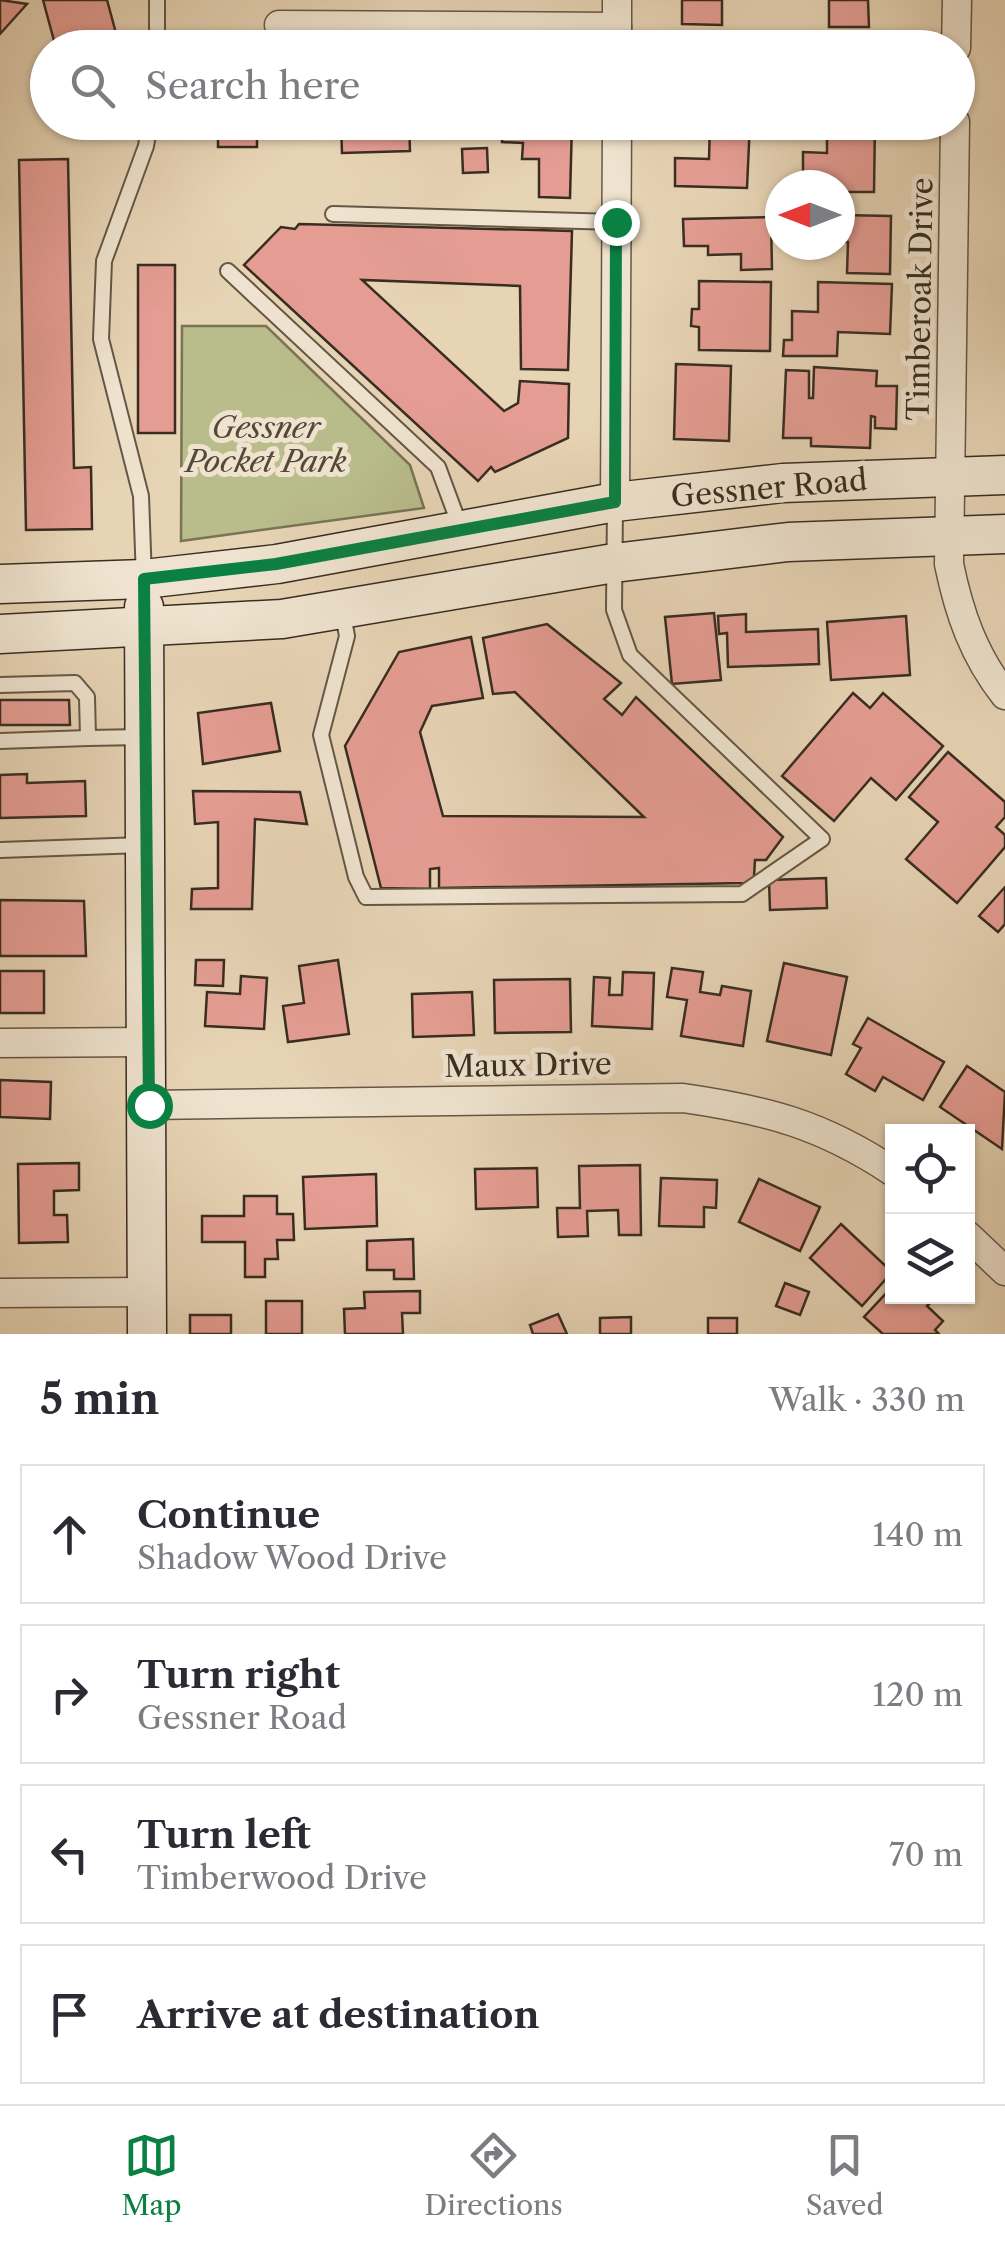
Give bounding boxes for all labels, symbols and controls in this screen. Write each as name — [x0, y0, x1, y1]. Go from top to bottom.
search box — [30, 30, 975, 140]
icon: search — [65, 58, 120, 113]
text: Search here — [145, 62, 360, 109]
north arrow — [765, 170, 855, 260]
street label: Timberoak Drive — [899, 177, 941, 421]
route end — [594, 200, 640, 246]
park label: Gessner Pocket Park — [183, 409, 347, 480]
street label: Gessner Road — [669, 461, 869, 515]
street label: Maux Drive — [444, 1045, 612, 1085]
route start — [127, 1083, 173, 1129]
map controls — [885, 1124, 975, 1304]
button: locate — [885, 1124, 975, 1214]
button: layers — [885, 1214, 975, 1304]
text: 5 min — [40, 1373, 159, 1425]
text: Walk · 330 m — [769, 1380, 965, 1419]
text: Continue — [137, 1491, 320, 1538]
icon: ahead — [42, 1507, 97, 1562]
text: 140 m — [872, 1515, 963, 1554]
text: Shadow Wood Drive — [137, 1538, 447, 1577]
text: Turn right — [137, 1651, 340, 1698]
icon: right — [42, 1667, 97, 1722]
text: 120 m — [873, 1675, 963, 1714]
text: Gessner Road — [137, 1698, 347, 1737]
text: Turn left — [137, 1811, 311, 1858]
icon: left — [42, 1827, 97, 1882]
text: 70 m — [889, 1835, 963, 1874]
text: Timberwood Drive — [137, 1858, 427, 1897]
icon: arrive — [42, 1987, 97, 2042]
text: Arrive at destination — [137, 1991, 540, 2038]
tab: Map — [121, 2128, 182, 2222]
tab: Directions — [424, 2128, 563, 2222]
tab: Saved — [806, 2128, 884, 2222]

